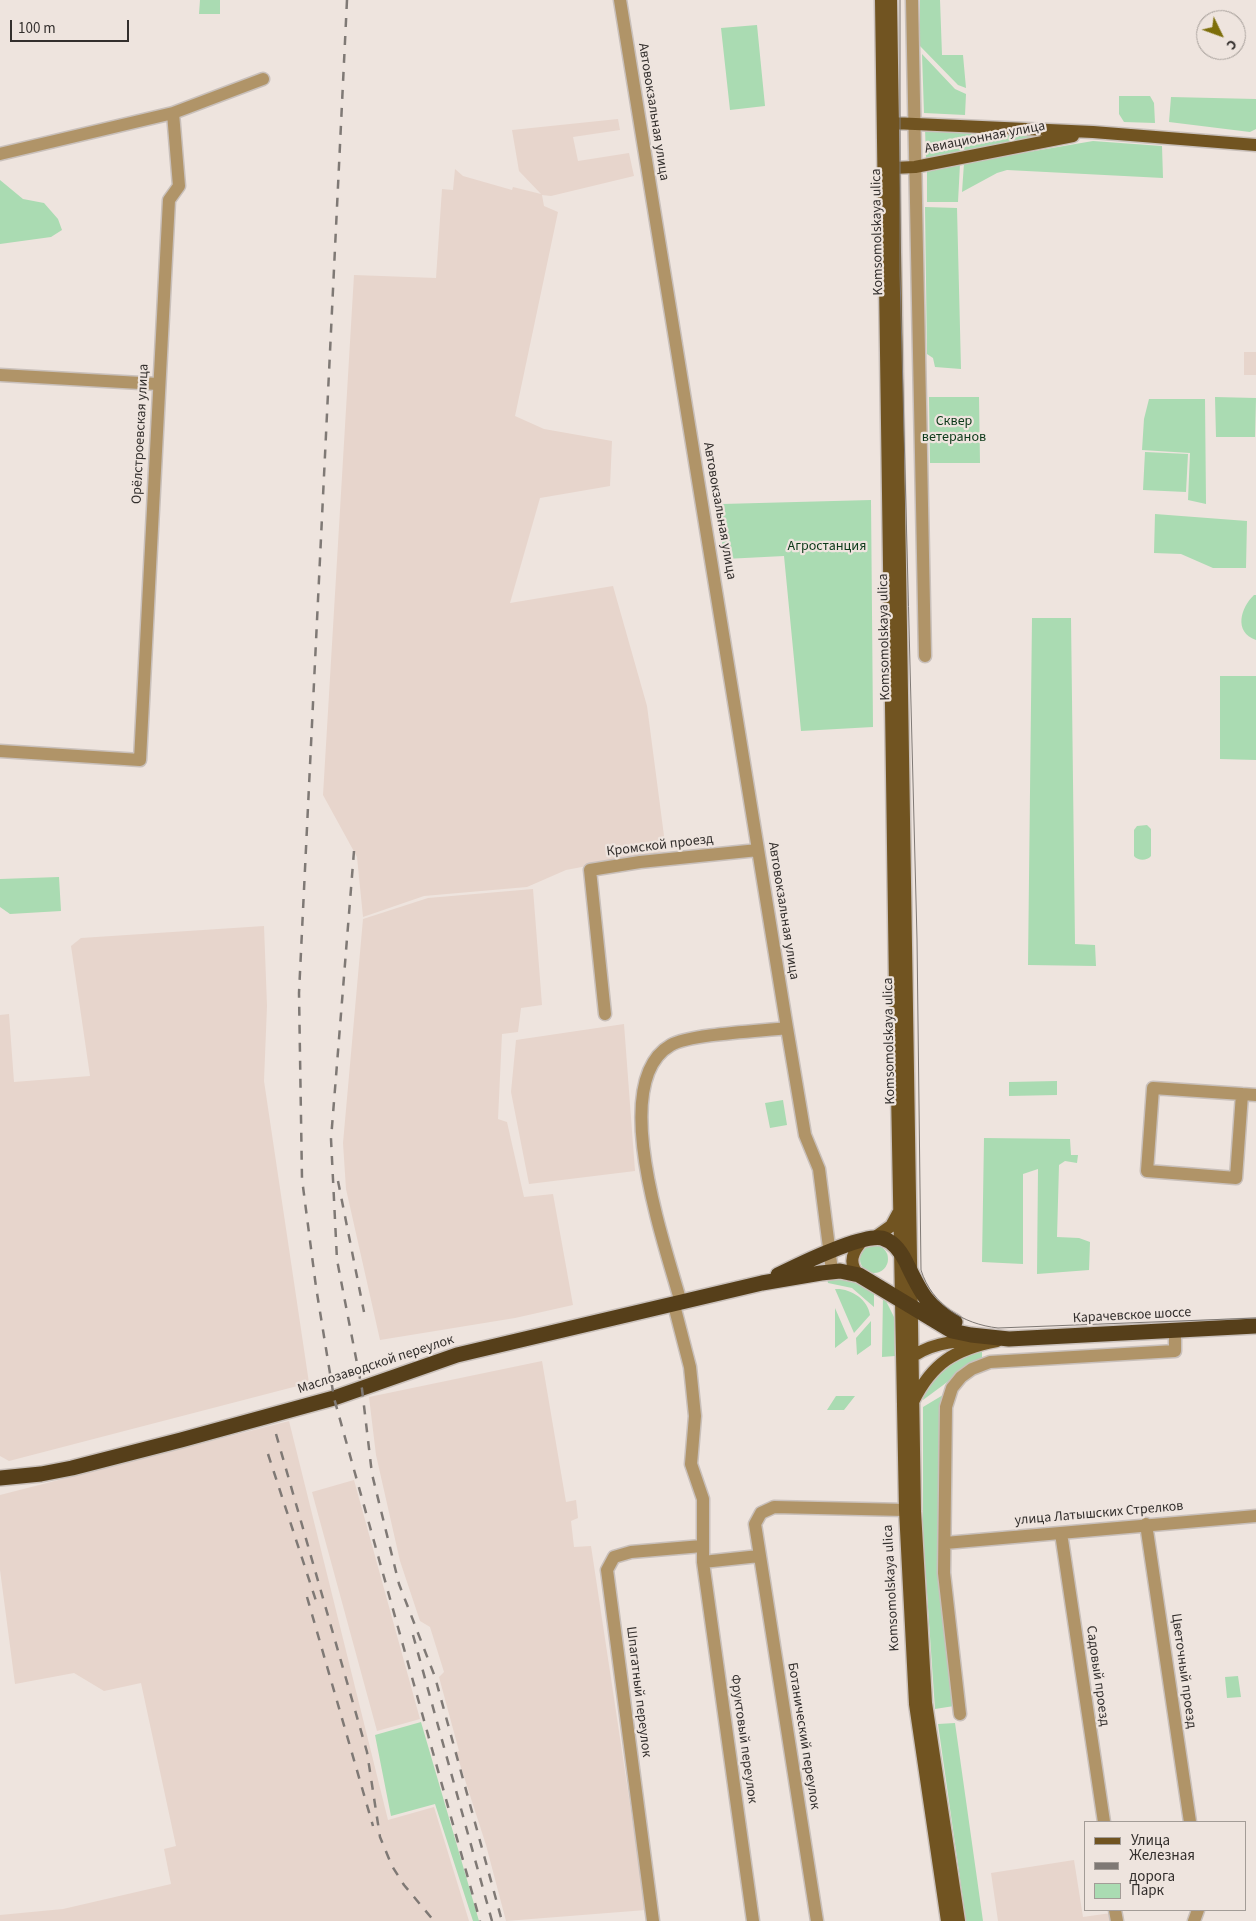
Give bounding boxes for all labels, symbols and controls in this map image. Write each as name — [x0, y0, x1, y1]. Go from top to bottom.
scale bar — [12, 10, 131, 42]
north arrow — [1196, 10, 1246, 60]
text: 100 m — [18, 18, 56, 39]
text: С — [1221, 35, 1242, 54]
street label: Автовокзальная улица — [634, 42, 672, 182]
street label: Авиационная улица — [923, 118, 1047, 158]
street label: Komsomolskaya ulica — [868, 168, 888, 296]
street label: Орёлстроевская улица — [129, 363, 153, 505]
park label: Сквер ветеранов — [922, 414, 986, 447]
street label: Автовокзальная улица — [699, 441, 739, 581]
park label: Агростанция — [788, 539, 866, 555]
street label: Komsomolskaya ulica — [875, 573, 895, 701]
street label: Кромской проезд — [606, 831, 714, 861]
street label: Автовокзальная улица — [764, 841, 802, 981]
street label: Komsomolskaya ulica — [880, 977, 900, 1105]
street label: Карачевское шоссе — [1072, 1305, 1192, 1327]
street label: Маслозаводской переулок — [296, 1332, 456, 1398]
street label: улица Латышских Стрелков — [1014, 1498, 1184, 1530]
street label: Komsomolskaya ulica — [880, 1524, 904, 1652]
street label: Цветочный проезд — [1167, 1612, 1199, 1730]
street label: Садовый проезд — [1082, 1625, 1112, 1727]
street label: Шпагатный переулок — [622, 1626, 654, 1758]
street label: Ботанический переулок — [783, 1661, 823, 1811]
street label: Фруктовый переулок — [726, 1673, 760, 1805]
legend — [1084, 1821, 1246, 1911]
text: Улица — [1131, 1830, 1170, 1851]
text: Железная дорога — [1129, 1845, 1195, 1887]
text: Парк — [1131, 1880, 1164, 1901]

